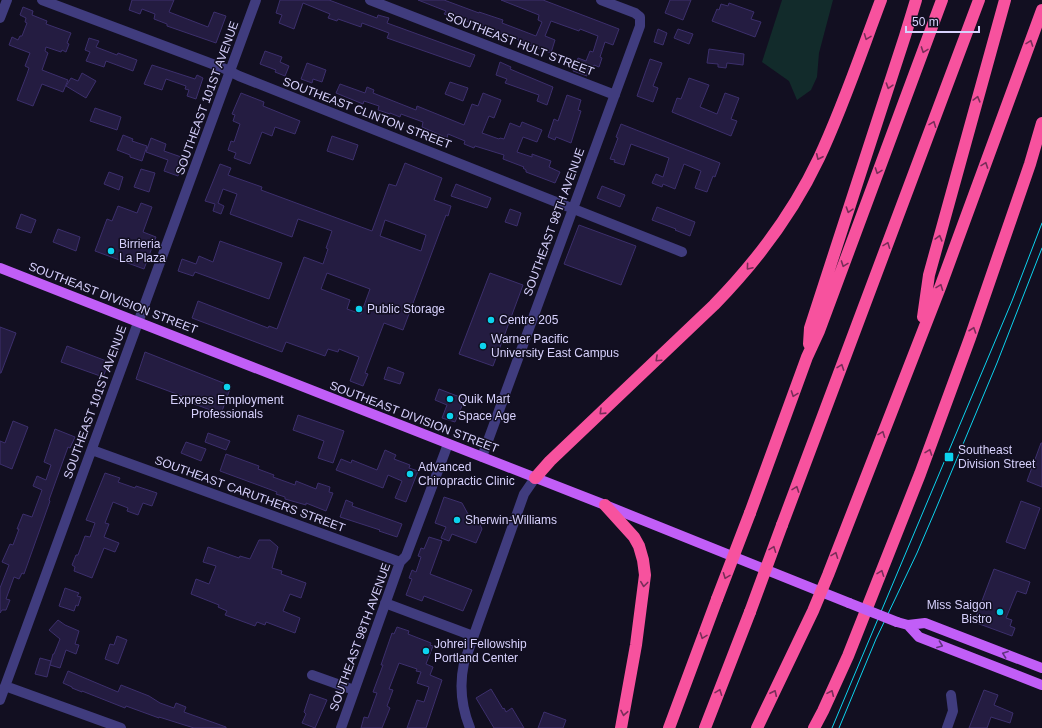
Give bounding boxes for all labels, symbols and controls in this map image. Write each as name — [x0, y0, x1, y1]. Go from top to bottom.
scale bar — [906, 8, 979, 34]
street label: SOUTHEAST HULT STREET — [444, 9, 597, 79]
text: 50 m — [912, 15, 939, 29]
street label: SOUTHEAST 101ST AVENUE — [173, 19, 241, 177]
one-way arrow — [863, 33, 871, 40]
one-way arrow — [1025, 39, 1034, 46]
one-way arrow — [920, 46, 928, 53]
street label: SOUTHEAST CLINTON STREET — [281, 74, 454, 152]
one-way arrow — [885, 83, 894, 90]
one-way arrow — [972, 96, 981, 103]
one-way arrow — [928, 120, 936, 127]
street label: SOUTHEAST 98TH AVENUE — [521, 146, 587, 298]
one-way arrow — [816, 153, 824, 161]
one-way arrow — [981, 162, 989, 169]
one-way arrow — [875, 168, 883, 175]
one-way arrow — [845, 206, 854, 213]
one-way arrow — [934, 235, 943, 242]
place label: Birrieria La Plaza — [119, 237, 166, 265]
one-way arrow — [882, 242, 890, 249]
marker: Birrieria La Plaza — [106, 246, 116, 256]
street label: SOUTHEAST DIVISION STREET — [27, 259, 200, 337]
one-way arrow — [840, 260, 848, 267]
one-way arrow — [747, 262, 754, 269]
one-way arrow — [935, 283, 943, 290]
place label: Public Storage — [367, 302, 445, 316]
marker: Public Storage — [354, 304, 364, 314]
place label: Centre 205 — [499, 313, 559, 327]
marker: Centre 205 — [486, 315, 496, 325]
street label: SOUTHEAST 101ST AVENUE — [61, 323, 129, 481]
one-way arrow — [968, 327, 976, 334]
place label: Warner Pacific University East Campus — [491, 332, 619, 360]
marker: Warner Pacific University East Campus — [478, 341, 488, 351]
one-way arrow — [655, 354, 663, 362]
one-way arrow — [836, 363, 844, 370]
street label: SOUTHEAST DIVISION STREET — [328, 378, 501, 456]
marker: Express Employment Professionals — [222, 382, 232, 392]
one-way arrow — [790, 390, 799, 397]
place label: Quik Mart — [458, 392, 511, 406]
place label: Express Employment Professionals — [170, 393, 284, 421]
marker: Quik Mart — [445, 394, 455, 404]
one-way arrow — [599, 407, 607, 415]
place label: Space Age — [458, 409, 516, 423]
marker: Space Age — [445, 411, 455, 421]
one-way arrow — [878, 431, 886, 438]
place label: Southeast Division Street — [958, 443, 1036, 471]
one-way arrow — [924, 449, 932, 456]
marker: Southeast Division Street — [943, 451, 955, 463]
street label: SOUTHEAST CARUTHERS STREET — [153, 453, 348, 535]
place label: Advanced Chiropractic Clinic — [418, 460, 515, 488]
marker: Advanced Chiropractic Clinic — [405, 469, 415, 479]
one-way arrow — [791, 485, 799, 492]
place label: Sherwin-Williams — [465, 513, 557, 527]
marker: Sherwin-Williams — [452, 515, 462, 525]
one-way arrow — [769, 545, 777, 552]
one-way arrow — [831, 552, 839, 559]
street label: SOUTHEAST 98TH AVENUE — [327, 561, 393, 713]
one-way arrow — [877, 570, 885, 577]
one-way arrow — [722, 572, 730, 579]
one-way arrow — [639, 581, 648, 587]
place label: Miss Saigon Bistro — [927, 598, 992, 626]
marker: Miss Saigon Bistro — [995, 607, 1005, 617]
one-way arrow — [699, 632, 707, 639]
place label: Johrei Fellowship Portland Center — [434, 637, 527, 665]
one-way arrow — [936, 641, 943, 649]
marker: Johrei Fellowship Portland Center — [421, 646, 431, 656]
one-way arrow — [1002, 651, 1009, 659]
one-way arrow — [715, 688, 723, 695]
one-way arrow — [769, 689, 777, 697]
one-way arrow — [826, 690, 834, 698]
one-way arrow — [620, 710, 628, 716]

